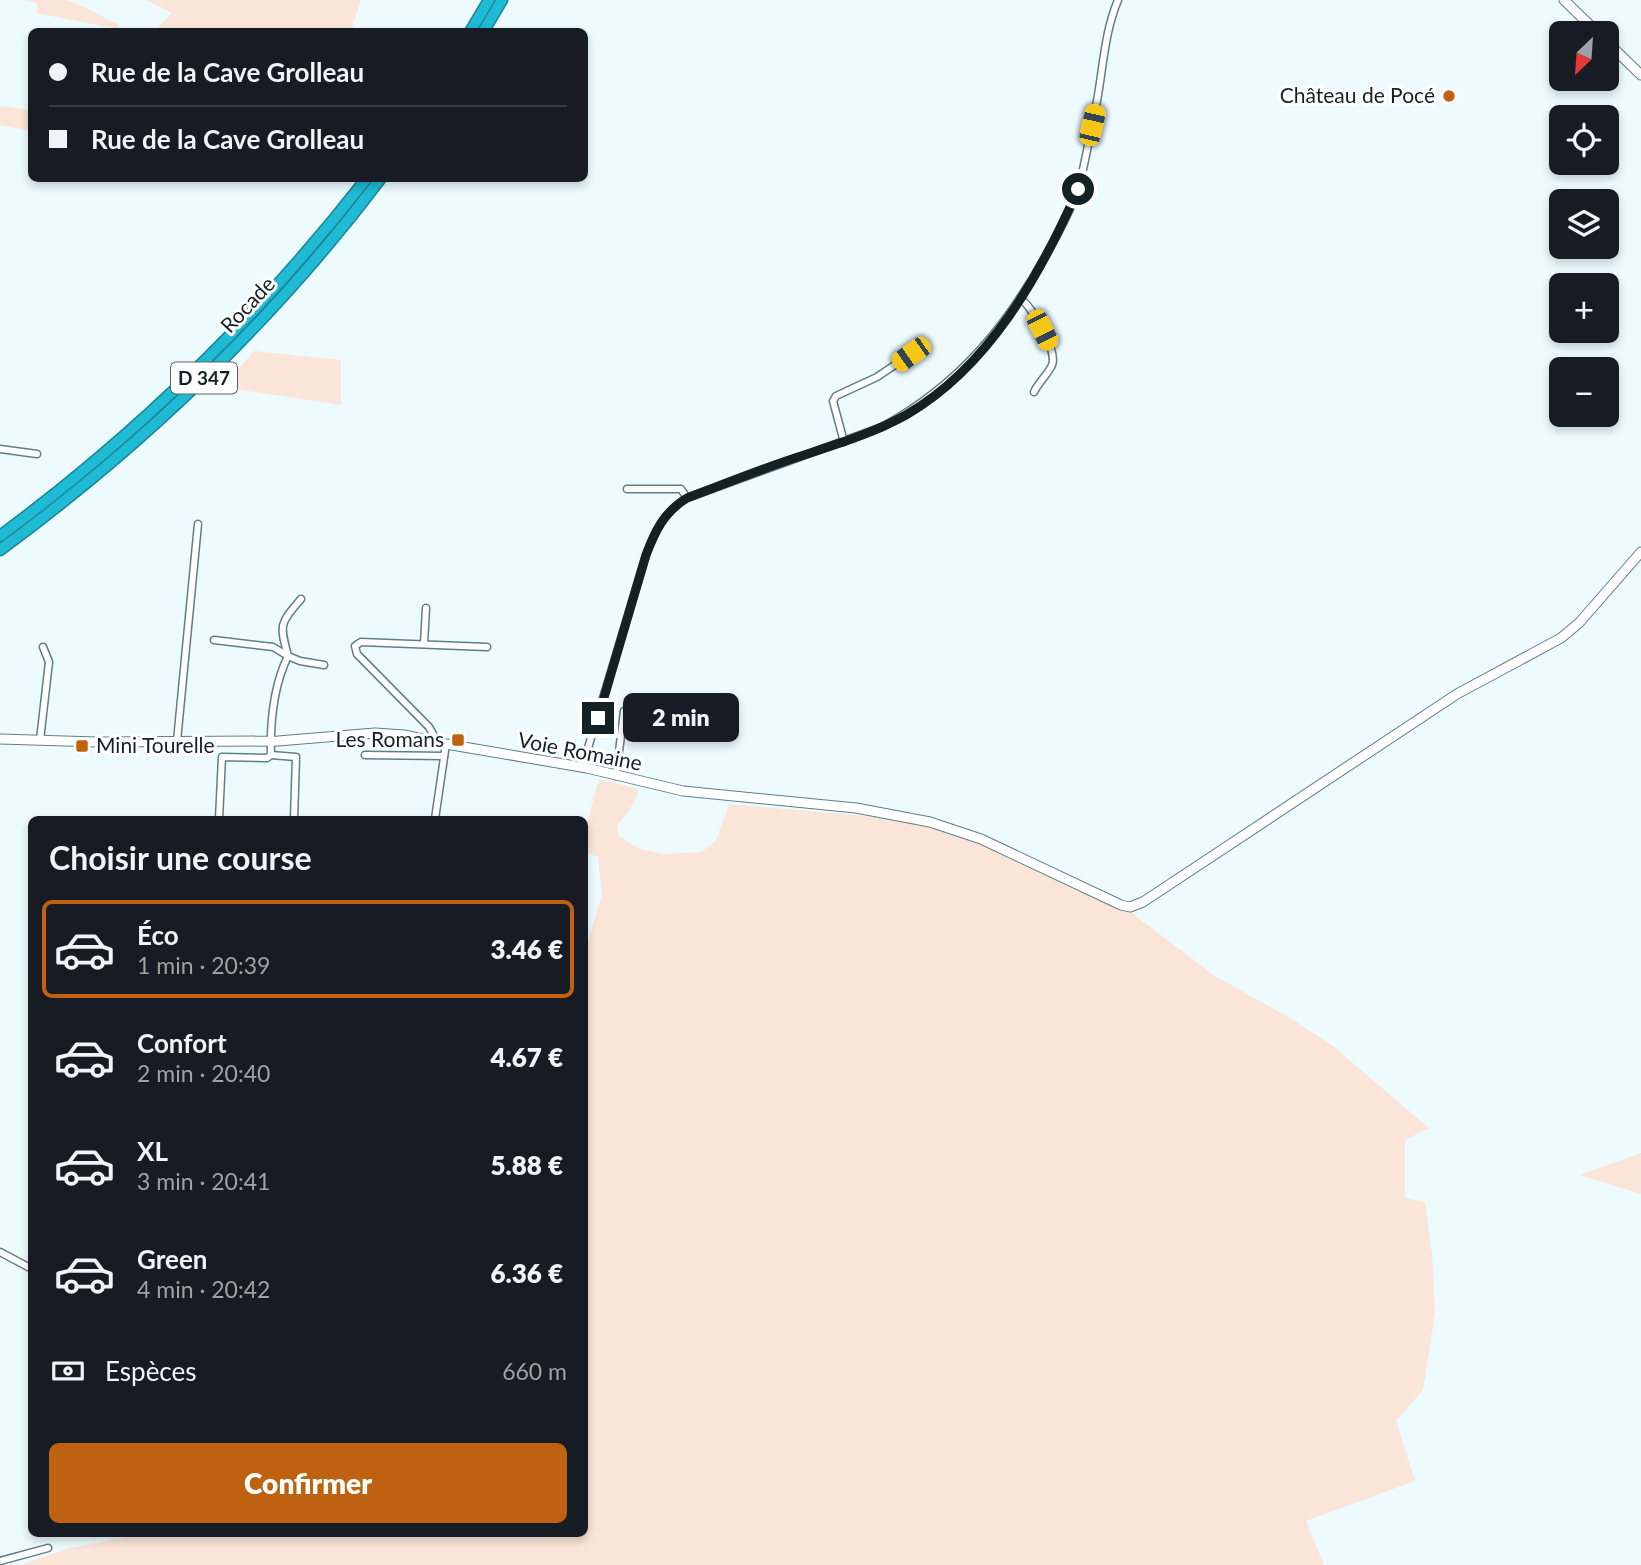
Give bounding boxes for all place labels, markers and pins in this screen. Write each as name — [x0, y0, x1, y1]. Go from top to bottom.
place label: Château de Pocé — [1280, 82, 1435, 107]
marker: Château de Pocé — [1441, 88, 1457, 104]
place label: Les Romans — [336, 726, 444, 751]
place label: Mini Tourelle — [96, 732, 215, 757]
marker: Les Romans — [450, 732, 466, 748]
marker: Mini Tourelle — [74, 738, 90, 754]

